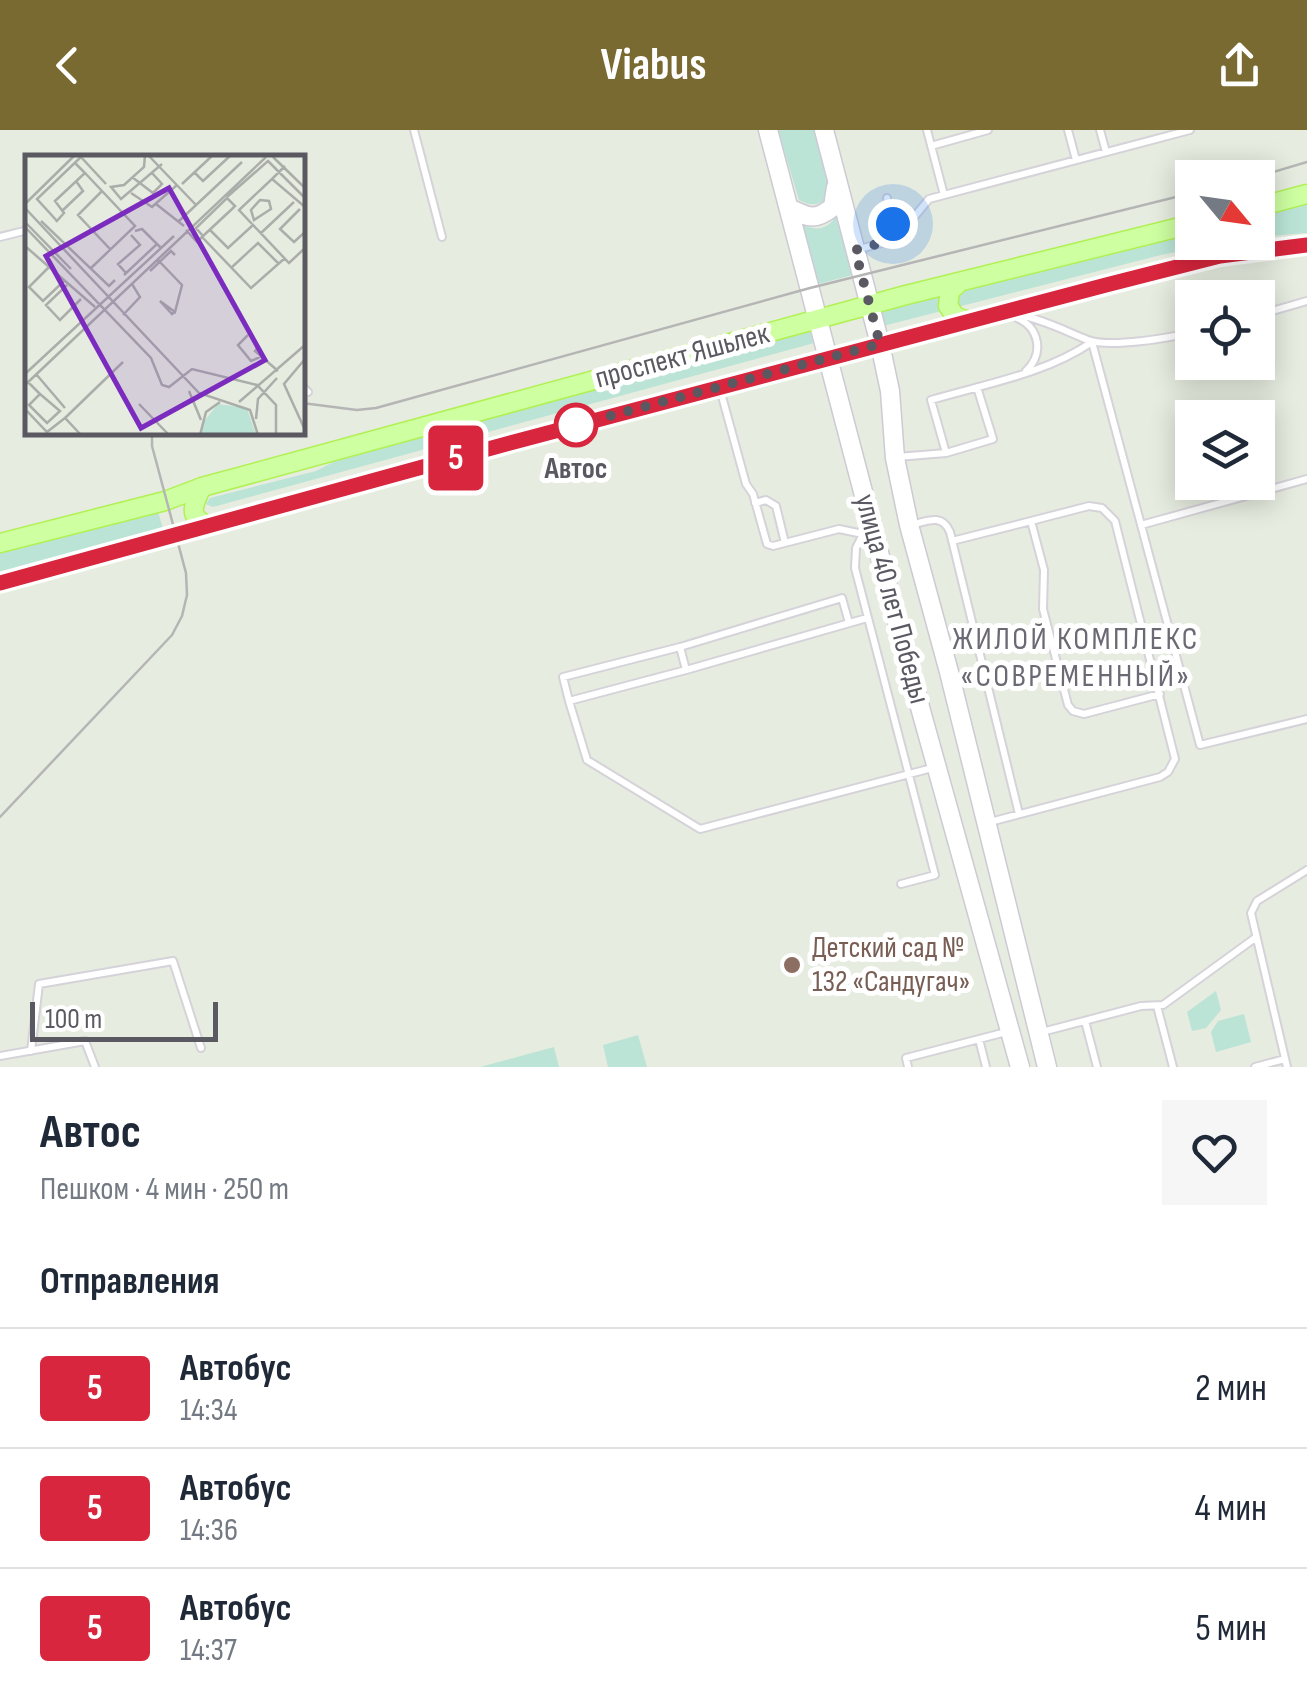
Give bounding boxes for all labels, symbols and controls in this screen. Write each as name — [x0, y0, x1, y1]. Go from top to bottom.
icon: back — [40, 38, 95, 93]
text: Viabus — [600, 38, 707, 93]
icon: share — [1212, 38, 1267, 93]
inset map — [25, 155, 305, 435]
north arrow — [1175, 160, 1275, 260]
map controls — [1175, 160, 1275, 500]
your location — [868, 199, 918, 249]
button: locate — [1175, 280, 1275, 380]
street label: проспект Яшьлек — [591, 315, 773, 396]
button: layers — [1175, 400, 1275, 500]
marker: Автос — [555, 404, 597, 446]
line badge: 5 — [424, 426, 488, 490]
text: 5 — [448, 437, 464, 480]
place label: Автос — [543, 451, 608, 487]
street label: улица 40 лет Победы — [847, 490, 937, 708]
district label: ЖИЛОЙ КОМПЛЕКС «СОВРЕМЕННЫЙ» — [952, 620, 1200, 696]
place label: Детский сад № 132 «Сандугач» — [812, 930, 970, 1000]
marker: Детский сад № 132 «Сандугач» — [781, 954, 803, 976]
scale bar — [30, 997, 218, 1041]
text: 100 m — [45, 1003, 102, 1036]
button: heart — [1162, 1100, 1267, 1205]
text: Автос — [40, 1104, 141, 1161]
text: Пешком · 4 мин · 250 m — [40, 1170, 289, 1209]
text: Отправления — [40, 1259, 220, 1304]
text: Автобус — [180, 1346, 291, 1391]
text: 2 мин — [1195, 1366, 1267, 1411]
text: 5 — [87, 1367, 103, 1410]
text: 14:34 — [180, 1391, 237, 1430]
text: Автобус — [180, 1466, 291, 1511]
text: 4 мин — [1195, 1486, 1267, 1531]
text: 5 — [87, 1487, 103, 1530]
text: 14:36 — [180, 1511, 238, 1550]
text: Автобус — [180, 1586, 291, 1631]
text: 5 мин — [1195, 1606, 1267, 1651]
text: 5 — [87, 1607, 103, 1650]
text: 14:37 — [180, 1631, 237, 1670]

